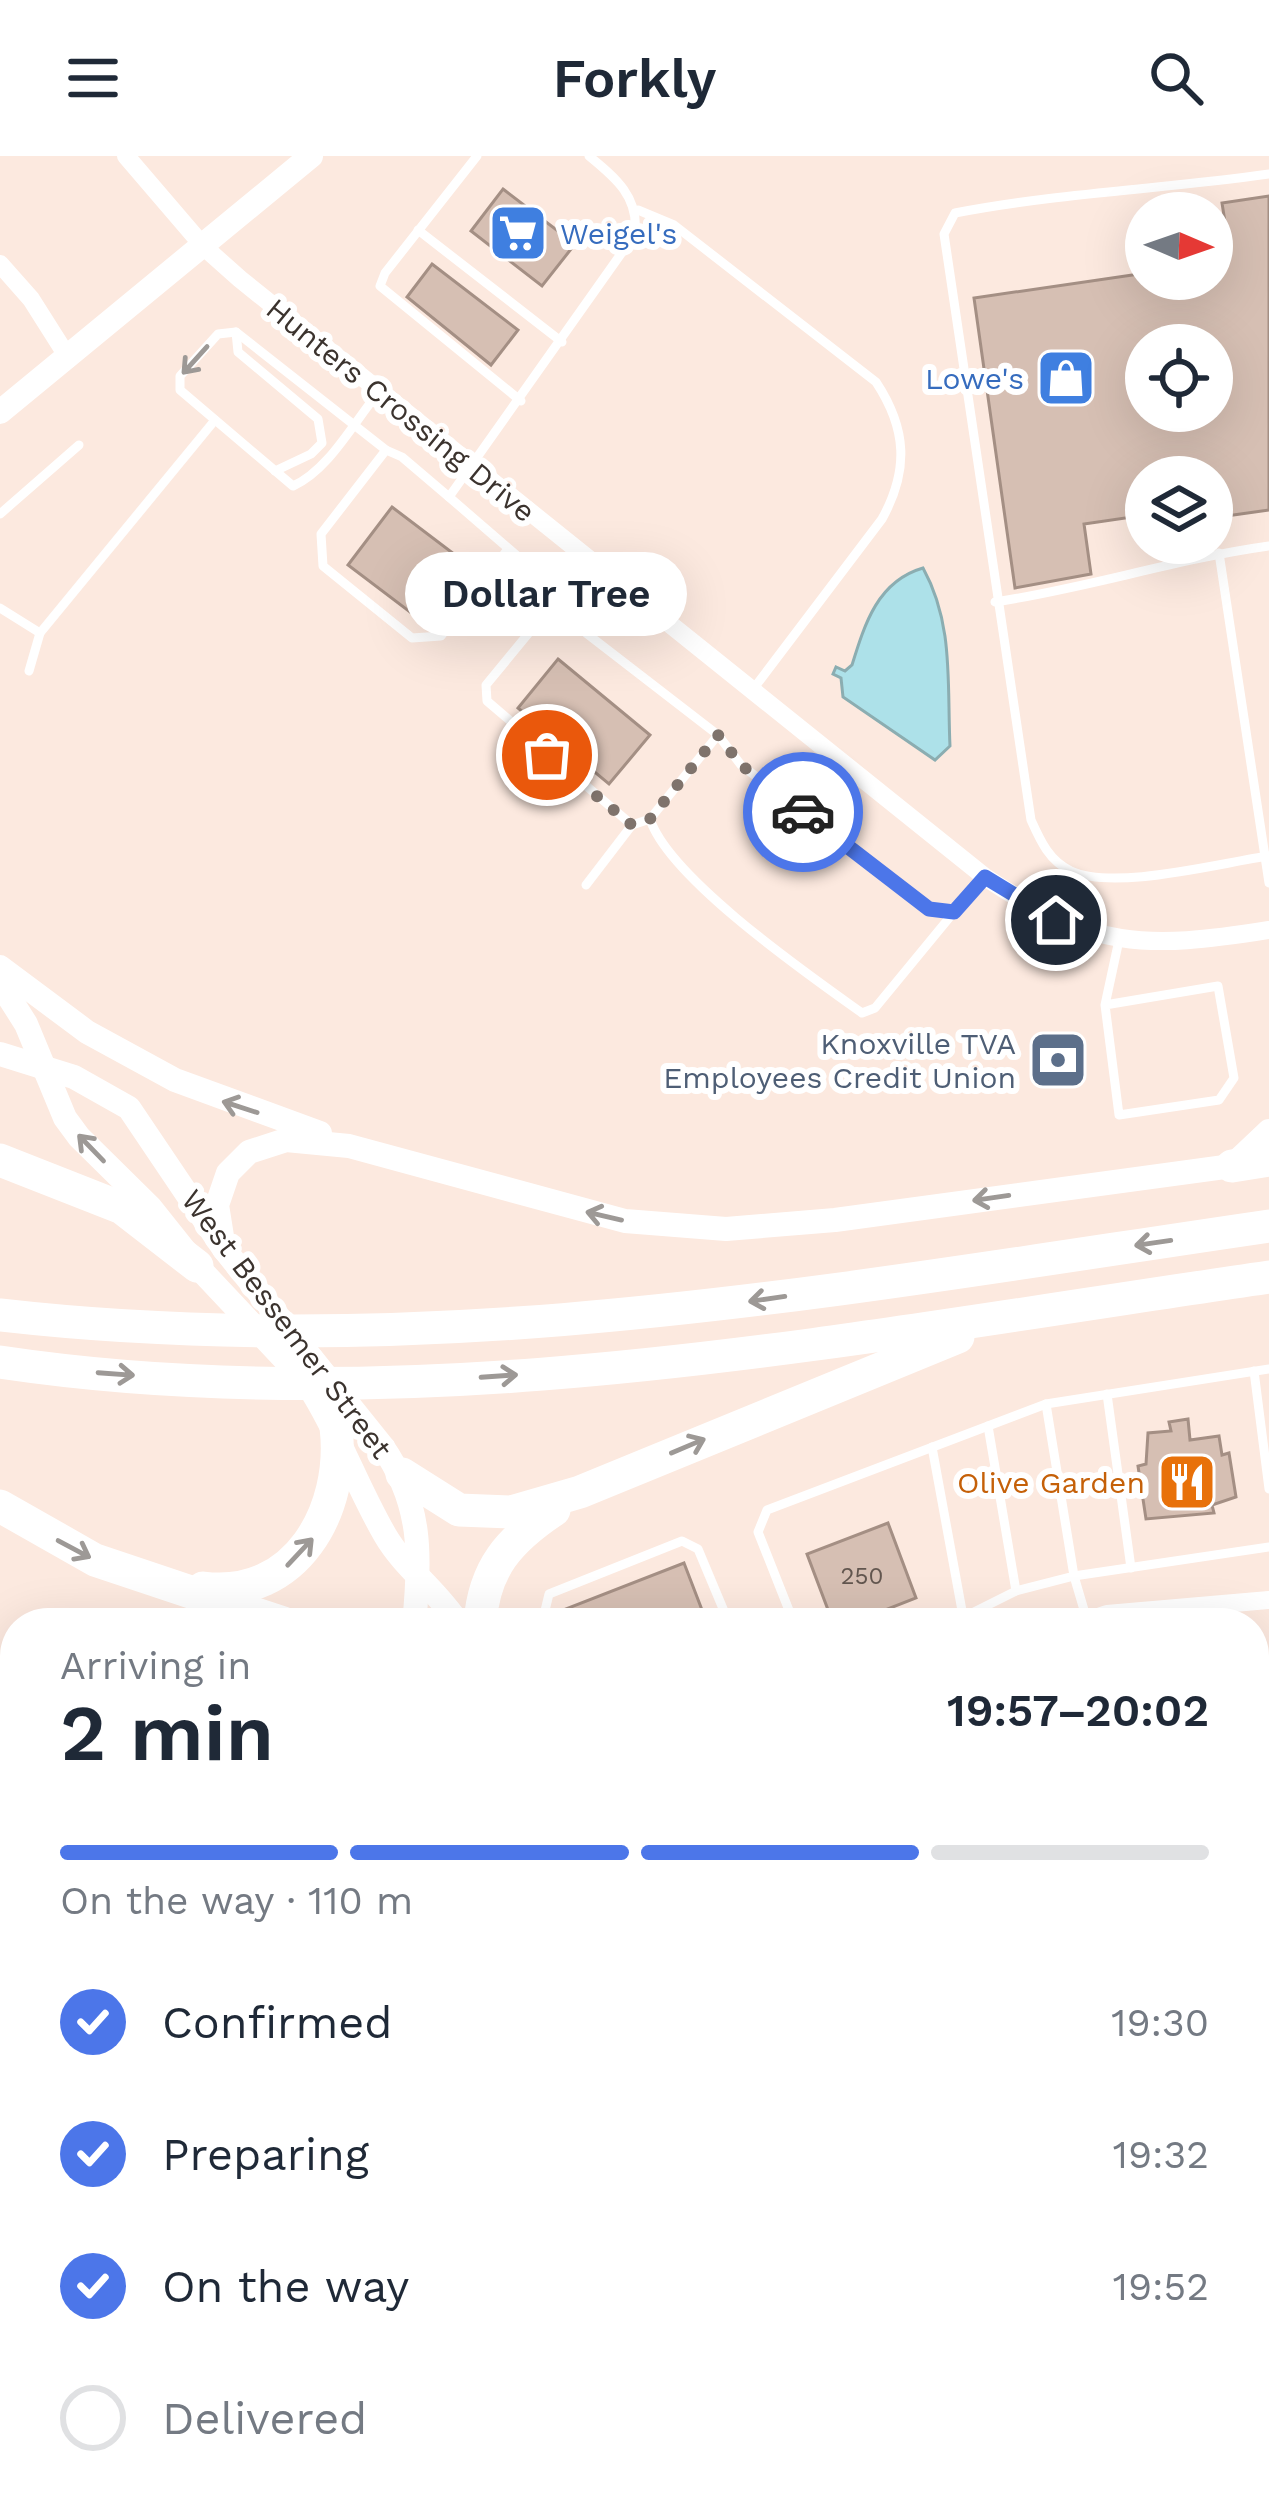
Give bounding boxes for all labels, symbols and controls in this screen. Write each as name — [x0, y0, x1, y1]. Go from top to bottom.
icon: menu — [60, 45, 126, 111]
icon: search — [1143, 45, 1209, 111]
text: Forkly — [553, 47, 716, 110]
north arrow — [1125, 192, 1233, 300]
map controls — [1125, 192, 1233, 564]
supermarket icon: Weigel's — [487, 202, 549, 264]
place label: Weigel's — [560, 216, 677, 251]
street label: Hunters Crossing Drive — [260, 291, 542, 529]
button: locate — [1125, 324, 1233, 432]
one-way arrow — [181, 344, 209, 374]
shop icon: Lowe's — [1035, 347, 1097, 409]
place label: Lowe's — [925, 361, 1024, 396]
button: layers — [1125, 456, 1233, 564]
callout: Dollar Tree — [406, 551, 688, 635]
text: Dollar Tree — [441, 571, 651, 616]
pin — [496, 704, 598, 806]
icon: bag — [514, 722, 580, 788]
courier — [743, 752, 863, 872]
icon: car — [770, 779, 836, 845]
pin — [1005, 869, 1107, 971]
icon: home — [1023, 887, 1089, 953]
place label: Knoxville TVA Employees Credit Union — [663, 1026, 1016, 1095]
bank icon: Knoxville TVA Employees Credit Union — [1027, 1029, 1089, 1091]
one-way arrow — [222, 1094, 260, 1116]
one-way arrow — [77, 1134, 105, 1163]
street label: West Bessemer Street — [174, 1183, 400, 1466]
one-way arrow — [972, 1187, 1011, 1210]
one-way arrow — [585, 1204, 623, 1227]
one-way arrow — [1134, 1232, 1173, 1255]
one-way arrow — [749, 1289, 788, 1311]
one-way arrow — [96, 1363, 135, 1386]
one-way arrow — [479, 1365, 518, 1388]
one-way arrow — [669, 1434, 705, 1456]
restaurant icon: Olive Garden — [1156, 1451, 1218, 1513]
place label: Olive Garden — [957, 1465, 1145, 1500]
one-way arrow — [56, 1538, 91, 1561]
one-way arrow — [285, 1538, 314, 1568]
house number: 250 — [841, 1562, 883, 1590]
text: Arriving in — [60, 1643, 251, 1688]
text: 19:57–20:02 — [947, 1684, 1209, 1737]
text: 2 min — [60, 1687, 274, 1779]
text: On the way · 110 m — [60, 1878, 413, 1923]
icon: check — [60, 1989, 126, 2055]
text: Confirmed — [162, 1996, 393, 2049]
text: 19:30 — [1111, 2000, 1209, 2045]
icon: check — [60, 2121, 126, 2187]
text: Preparing — [162, 2128, 369, 2181]
text: 19:32 — [1113, 2132, 1209, 2177]
icon: check — [60, 2253, 126, 2319]
text: On the way — [162, 2260, 409, 2313]
text: 19:52 — [1113, 2264, 1209, 2309]
text: Delivered — [162, 2392, 367, 2445]

